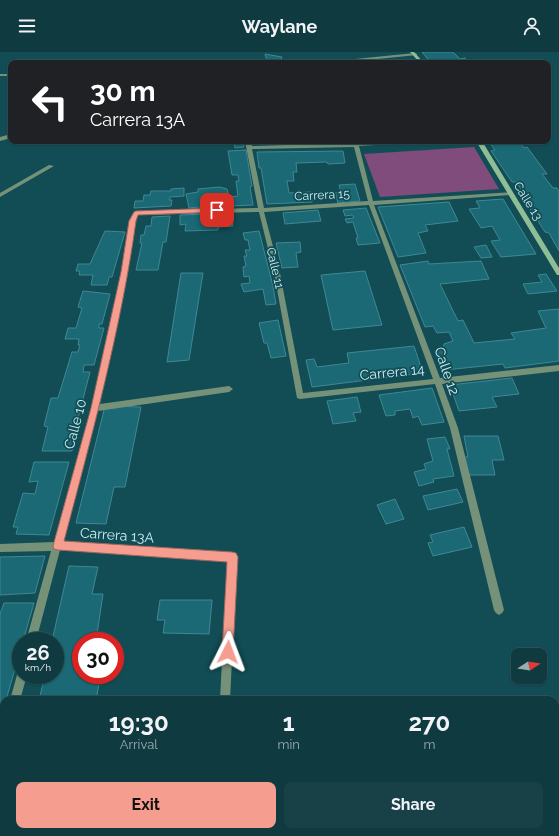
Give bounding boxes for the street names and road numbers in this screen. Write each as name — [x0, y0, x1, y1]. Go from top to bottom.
street label: Calle 13 — [511, 179, 545, 223]
street label: Carrera 15 — [294, 187, 351, 203]
street label: Calle 11 — [263, 246, 287, 290]
street label: Calle 12 — [431, 345, 463, 397]
street label: Carrera 14 — [359, 361, 425, 383]
street label: Calle 10 — [61, 397, 89, 451]
street label: Carrera 13A — [79, 524, 155, 546]

